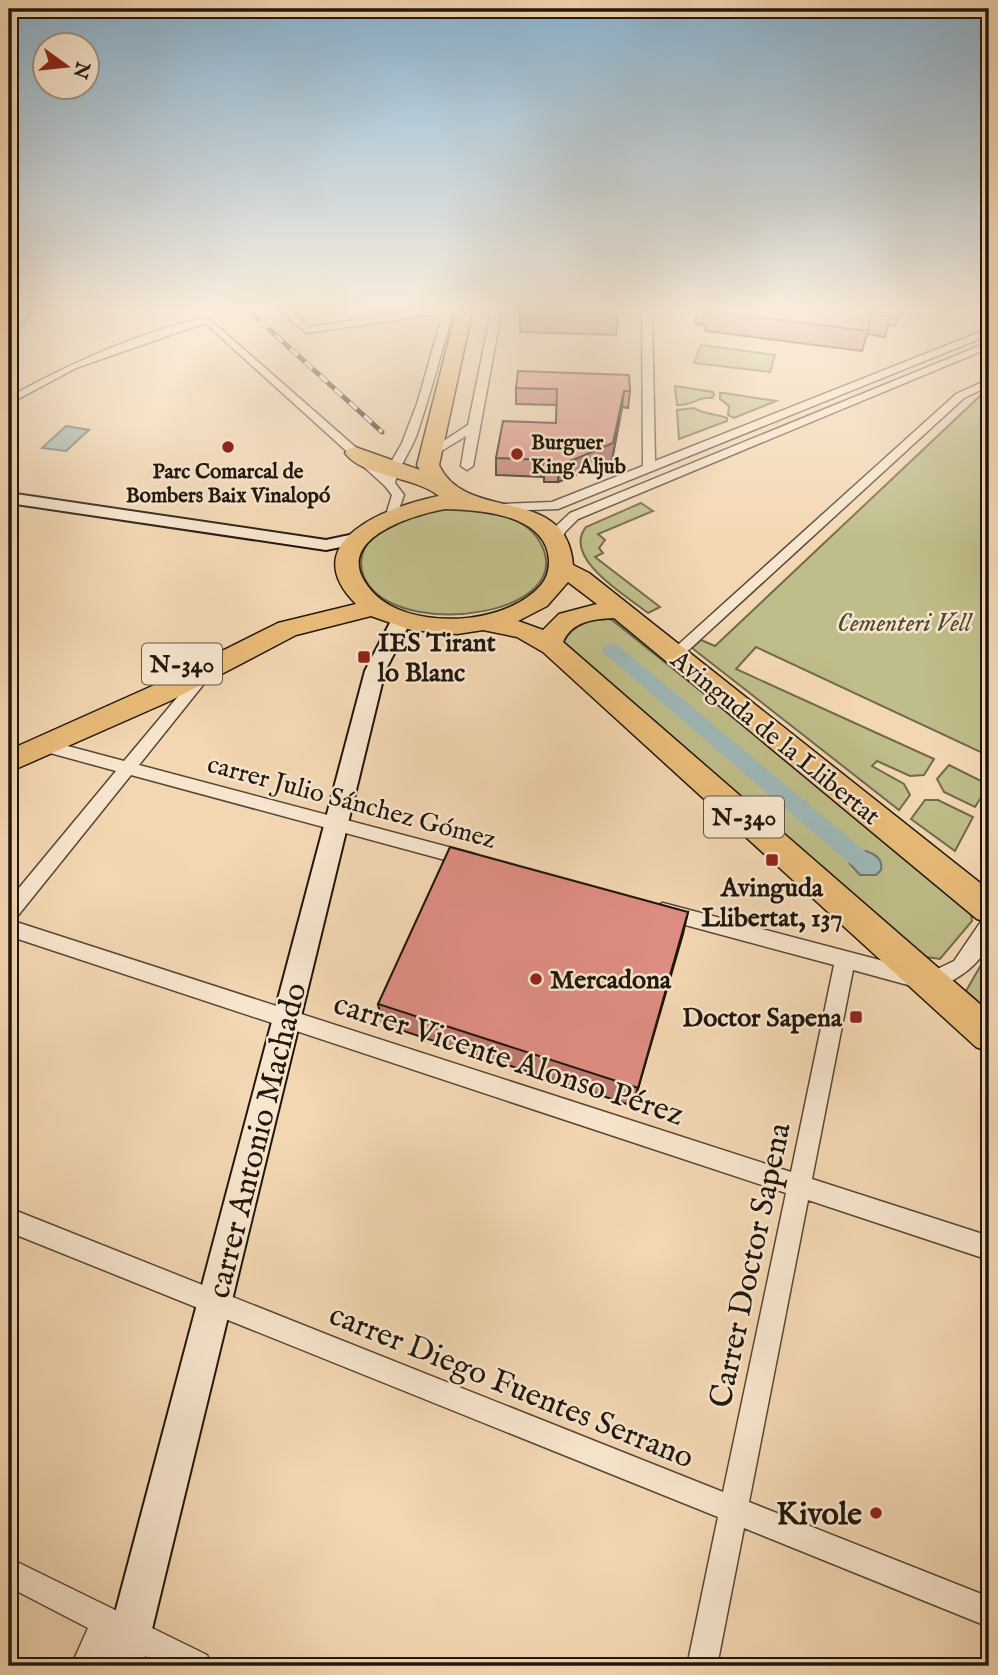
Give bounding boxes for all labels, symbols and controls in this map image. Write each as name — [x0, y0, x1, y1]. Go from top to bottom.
north arrow — [32, 32, 102, 102]
text: N — [67, 58, 94, 81]
place label: Burguer King Aljub — [531, 430, 626, 481]
marker: Parc Comarcal de Bombers Baix Vinalopó — [220, 439, 236, 455]
marker: Burguer King Aljub — [509, 446, 525, 462]
place label: Parc Comarcal de Bombers Baix Vinalopó — [126, 459, 331, 510]
park label: Cementeri Vell — [837, 607, 973, 640]
place label: IES Tirant lo Blanc — [377, 627, 496, 690]
street label: Avinguda de la Llibertat — [663, 643, 887, 833]
road number: N-340 — [142, 644, 222, 684]
marker: IES Tirant lo Blanc — [356, 649, 372, 665]
street label: carrer Julio Sánchez Gómez — [204, 748, 499, 857]
road number: N-340 — [704, 796, 784, 838]
marker: Avinguda Llibertat, 137 — [764, 852, 780, 868]
place label: Avinguda Llibertat, 137 — [701, 872, 843, 935]
place label: Mercadona — [550, 964, 672, 997]
marker: Mercadona — [528, 971, 544, 987]
street label: carrer Antonio Machado — [199, 979, 317, 1303]
street label: carrer Vicente Alonso Pérez — [328, 984, 688, 1136]
place label: Doctor Sapena — [682, 1002, 843, 1035]
marker: Doctor Sapena — [848, 1009, 864, 1025]
street label: Carrer Doctor Sapena — [701, 1119, 802, 1412]
street label: carrer Diego Fuentes Serrano — [323, 1295, 699, 1479]
place label: Kivole — [776, 1495, 862, 1536]
marker: Kivole — [868, 1505, 884, 1521]

